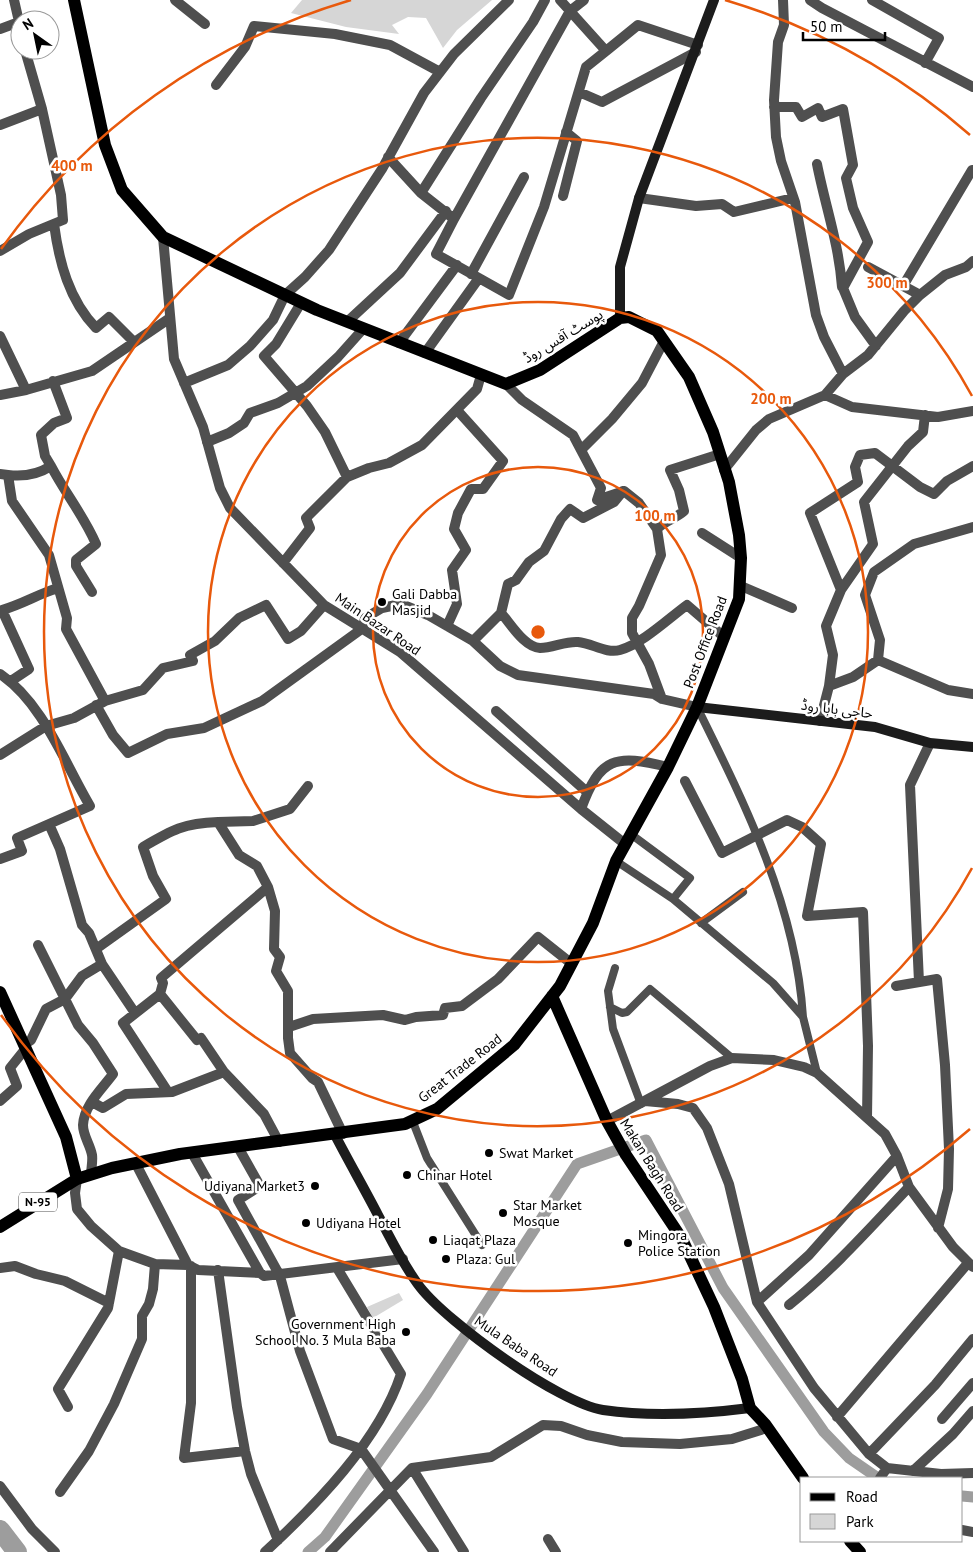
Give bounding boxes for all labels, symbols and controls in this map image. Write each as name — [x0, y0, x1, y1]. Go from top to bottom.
north arrow — [10, 10, 60, 60]
scale bar — [803, 10, 886, 42]
text: N — [19, 14, 37, 34]
text: 50 m — [810, 17, 843, 36]
text: 400 m — [51, 156, 93, 175]
text: 300 m — [866, 273, 908, 292]
street label: پوسٹ آفس روڈ — [520, 305, 607, 368]
text: 200 m — [750, 389, 792, 408]
text: 100 m — [634, 506, 676, 525]
place label: Gali Dabba Masjid — [392, 585, 457, 619]
street label: Main Bazar Road — [332, 589, 424, 659]
street label: Post Office Road — [679, 593, 731, 691]
marker: Gali Dabba Masjid — [376, 596, 388, 608]
centre of rings — [529, 623, 547, 641]
street label: حاجی بابا روڈ — [800, 696, 874, 722]
street label: Great Trade Road — [414, 1030, 506, 1106]
street label: Makan Bagh Road — [616, 1115, 688, 1215]
place label: Swat Market — [499, 1144, 574, 1162]
marker: Swat Market — [483, 1147, 495, 1159]
place label: Chinar Hotel — [417, 1166, 492, 1184]
marker: Chinar Hotel — [401, 1169, 413, 1181]
place label: Udiyana Market3 — [204, 1177, 305, 1195]
marker: Udiyana Market3 — [309, 1180, 321, 1192]
road number: N-95 — [19, 1192, 57, 1212]
place label: Star Market Mosque — [513, 1196, 582, 1230]
marker: Star Market Mosque — [497, 1207, 509, 1219]
place label: Udiyana Hotel — [316, 1214, 401, 1232]
marker: Udiyana Hotel — [300, 1217, 312, 1229]
place label: Mingora Police Station — [638, 1226, 720, 1260]
place label: Liaqat Plaza — [443, 1231, 516, 1249]
marker: Liaqat Plaza — [427, 1234, 439, 1246]
marker: Mingora Police Station — [622, 1237, 634, 1249]
place label: Plaza: Gul — [456, 1250, 515, 1268]
marker: Plaza: Gul — [440, 1253, 452, 1265]
street label: Mula Baba Road — [471, 1312, 561, 1380]
place label: Government High School No. 3 Mula Baba — [255, 1315, 396, 1349]
marker: Government High School No. 3 Mula Baba — [400, 1326, 412, 1338]
legend — [800, 1477, 963, 1542]
text: Road — [846, 1487, 878, 1506]
text: Park — [846, 1512, 874, 1531]

